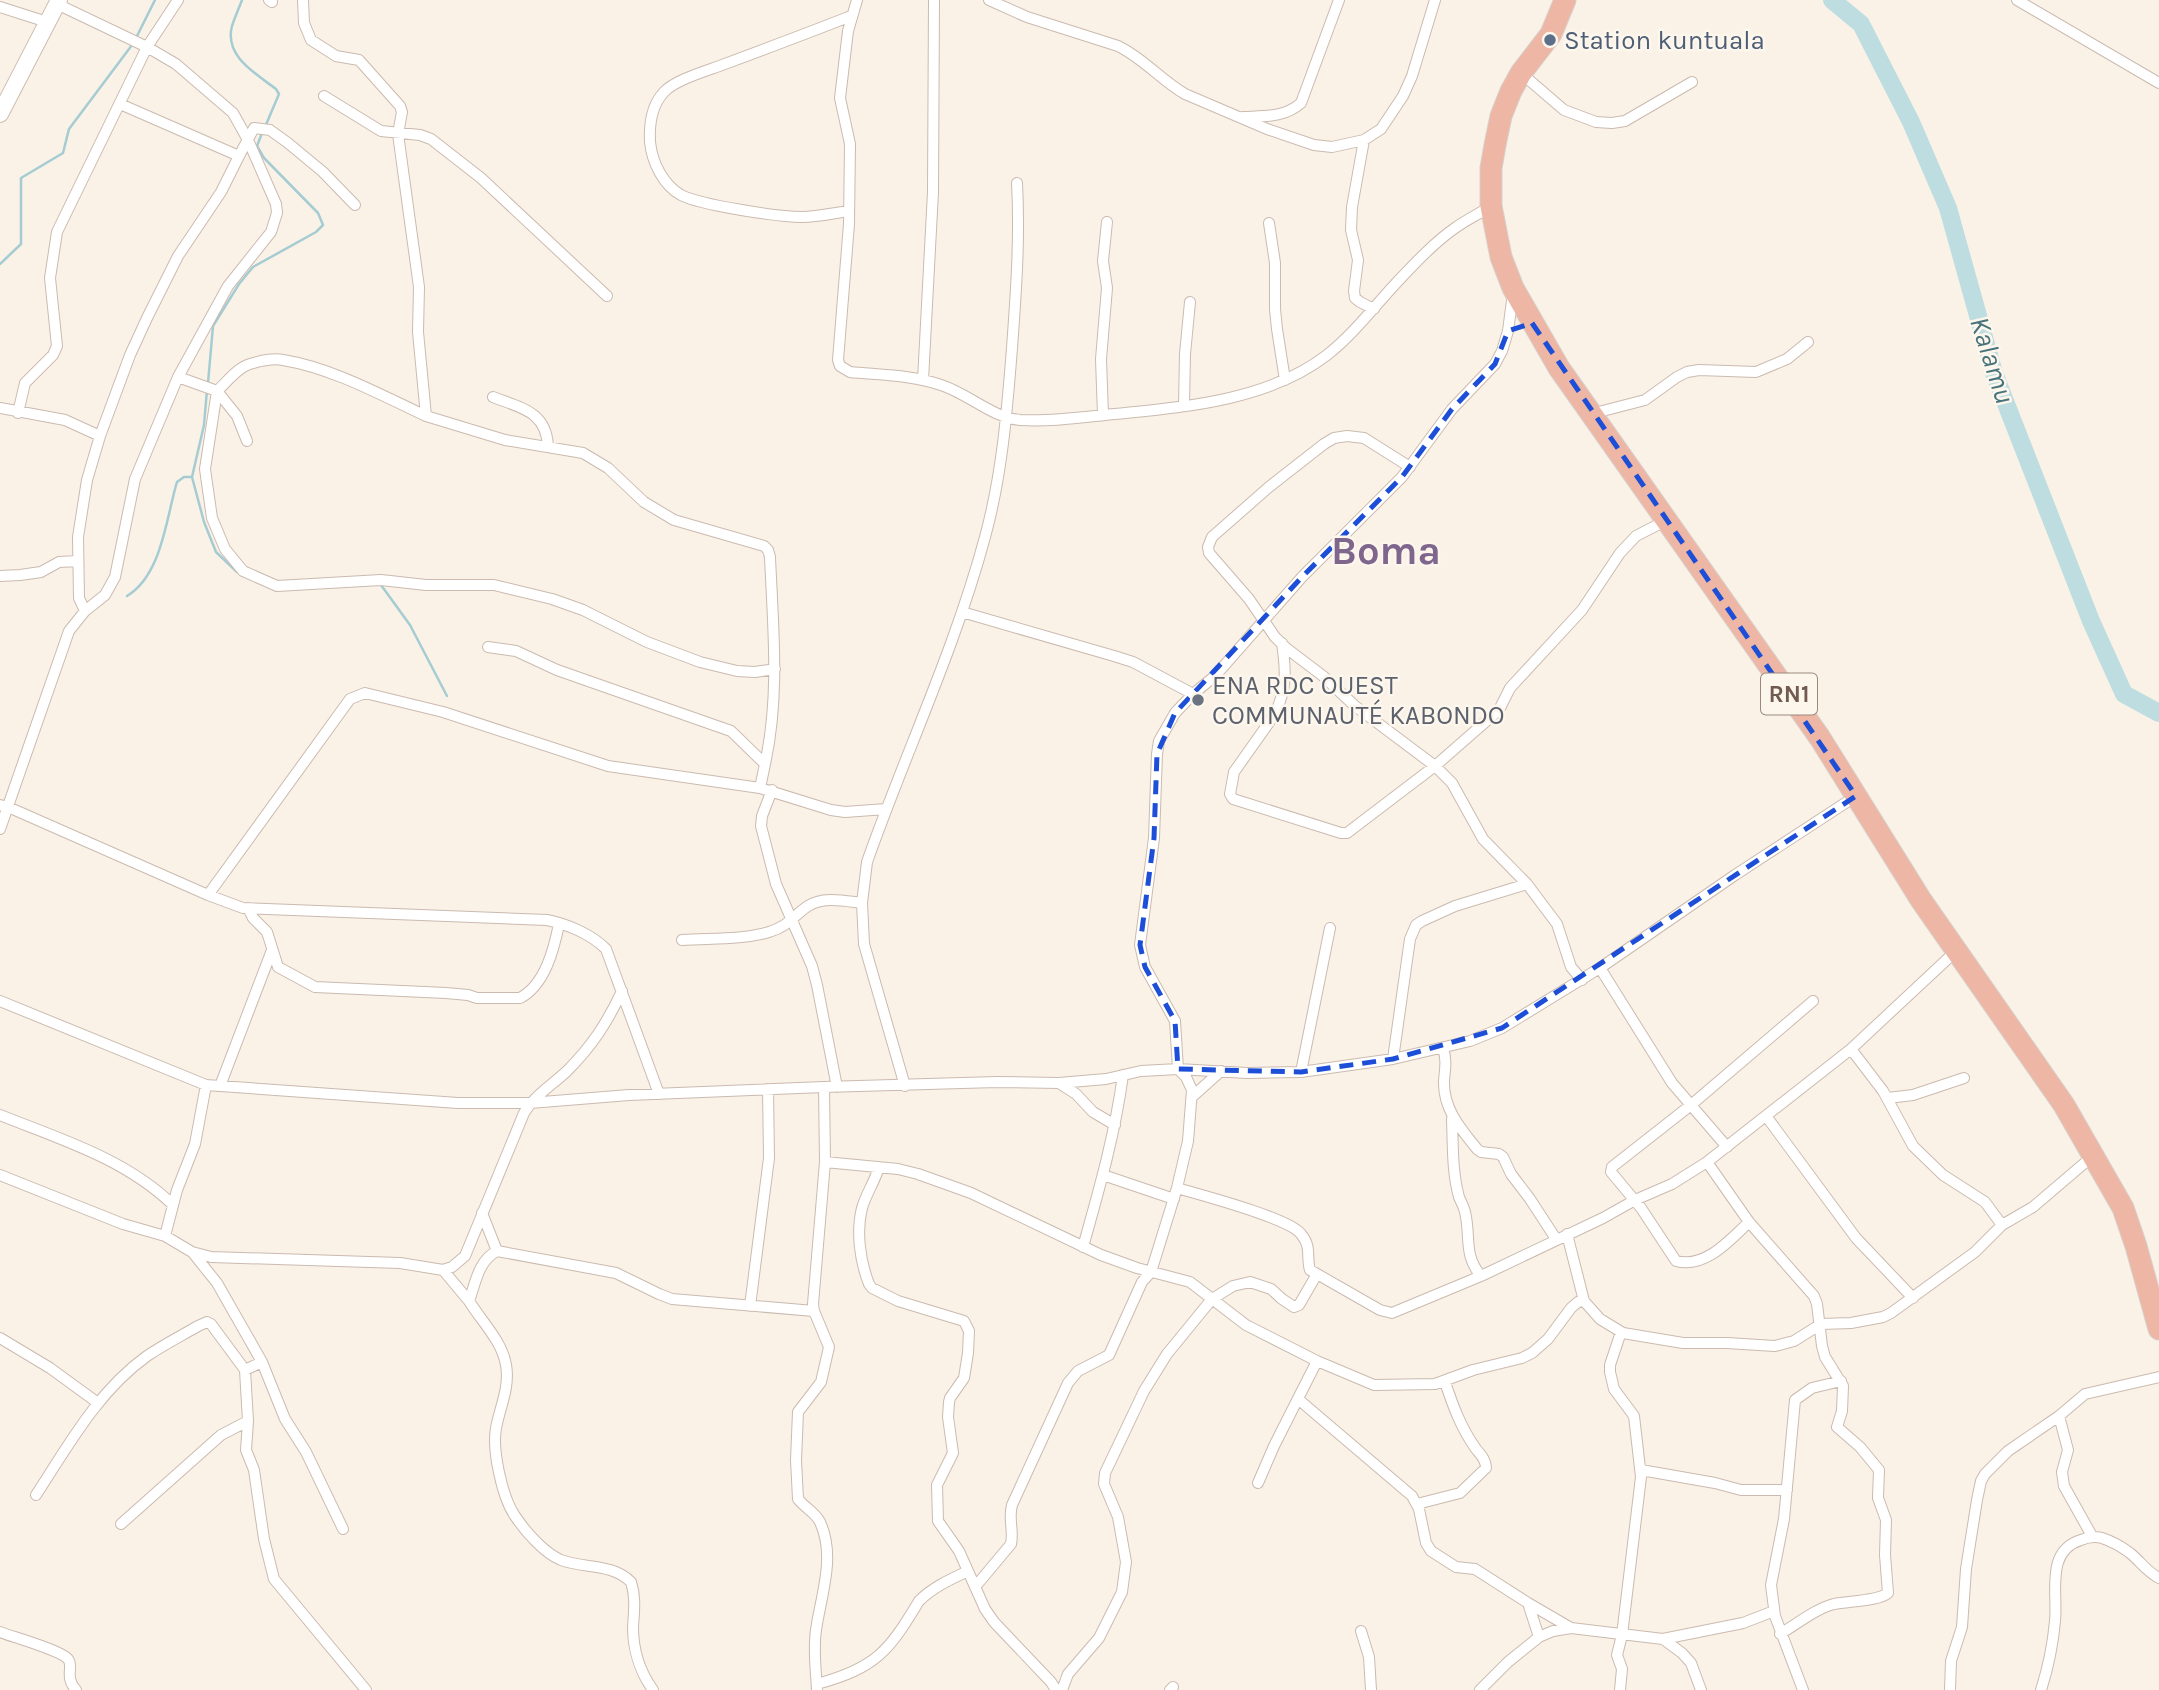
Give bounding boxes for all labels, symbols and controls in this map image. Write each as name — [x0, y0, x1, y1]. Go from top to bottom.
place label: Station kuntuala — [1564, 25, 1765, 56]
marker: Station kuntuala — [1542, 32, 1558, 48]
water label: Kalamu — [1963, 313, 2022, 408]
district label: Boma — [1331, 527, 1441, 574]
place label: ENA RDC OUEST COMMUNAUTÉ KABONDO — [1212, 670, 1505, 731]
road number: RN1 — [1761, 674, 1817, 714]
marker: ENA RDC OUEST COMMUNAUTÉ KABONDO — [1190, 692, 1206, 708]

